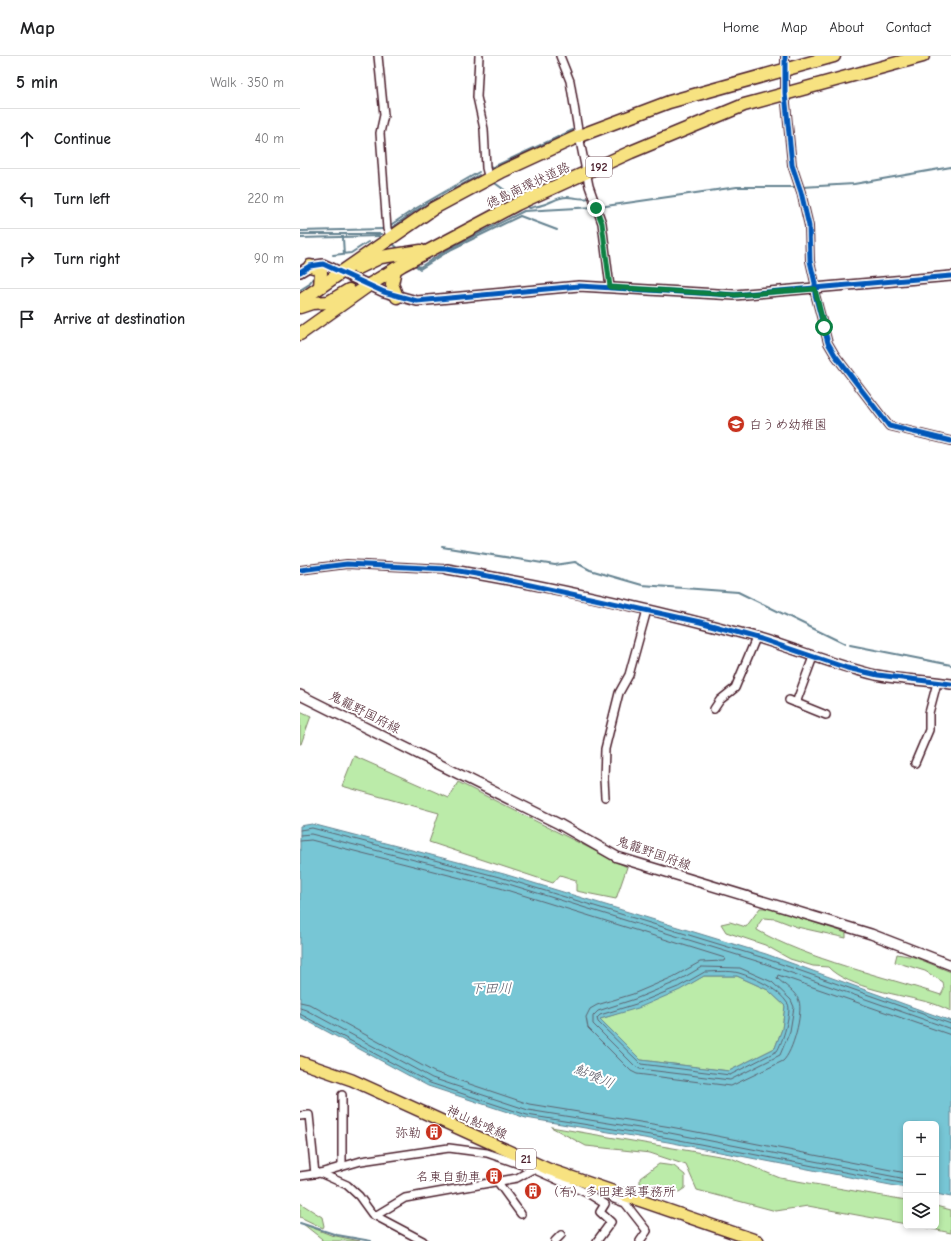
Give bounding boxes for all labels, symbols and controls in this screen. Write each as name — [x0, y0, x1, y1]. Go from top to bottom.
text: Map — [20, 17, 55, 39]
text: Home — [723, 19, 759, 36]
text: Map — [781, 19, 807, 36]
text: About — [829, 19, 864, 36]
text: Contact — [886, 19, 931, 36]
text: 5 min — [16, 73, 58, 92]
text: Walk · 350 m — [210, 75, 284, 90]
icon: ahead — [16, 128, 38, 150]
text: Continue — [54, 130, 111, 148]
text: 40 m — [255, 131, 284, 146]
road number: 192 — [586, 157, 612, 177]
street label: 徳島南環状道路 — [484, 159, 572, 211]
icon: left — [16, 188, 38, 210]
text: Turn left — [54, 190, 110, 208]
text: 220 m — [247, 191, 284, 206]
route end — [587, 199, 605, 217]
icon: right — [16, 248, 38, 270]
text: Turn right — [54, 250, 120, 268]
text: 90 m — [254, 251, 284, 266]
icon: arrive — [16, 308, 38, 330]
text: Arrive at destination — [54, 310, 185, 328]
route start — [815, 318, 833, 336]
school or university icon: 白うめ幼稚園 — [726, 414, 746, 434]
place label: 白うめ幼稚園 — [749, 417, 827, 432]
street label: 鬼籠野国府線 — [327, 688, 404, 737]
street label: 鬼籠野国府線 — [615, 833, 694, 873]
water label: 下田川 — [470, 980, 512, 997]
water label: 鮎喰川 — [571, 1060, 617, 1092]
street label: 神山鮎喰線 — [444, 1102, 511, 1142]
map controls — [903, 1121, 939, 1229]
button: + — [903, 1121, 939, 1157]
building icon: 弥勒 — [424, 1122, 444, 1142]
place label: 弥勒 — [395, 1125, 421, 1140]
road number: 21 — [516, 1149, 536, 1169]
button: − — [903, 1157, 939, 1193]
building icon: 名東自動車 — [484, 1166, 504, 1186]
place label: 名東自動車 — [416, 1169, 481, 1184]
building icon: （有）多田建築事務所 — [523, 1181, 543, 1201]
place label: （有）多田建築事務所 — [546, 1184, 676, 1199]
button: layers — [903, 1193, 939, 1229]

